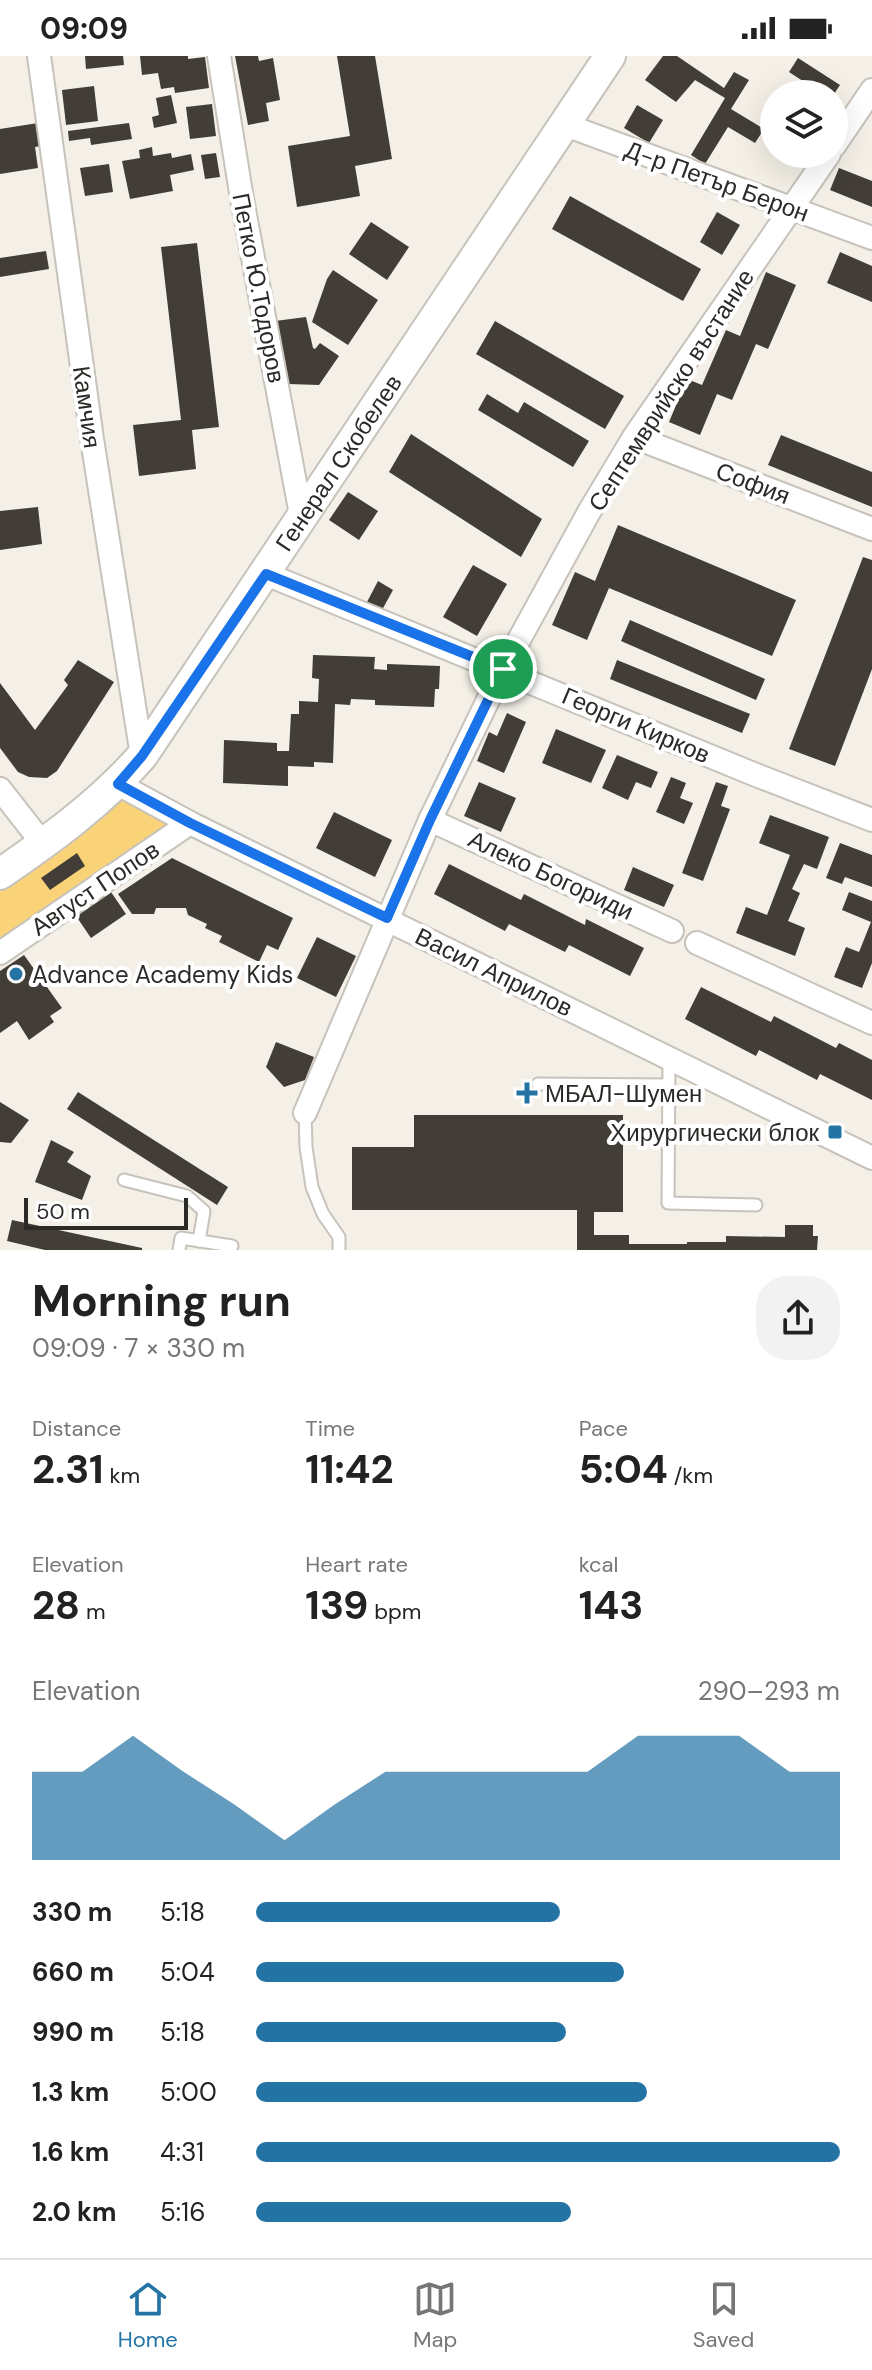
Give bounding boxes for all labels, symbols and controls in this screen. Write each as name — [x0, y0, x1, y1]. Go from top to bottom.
text: 09:09 — [40, 9, 128, 48]
map controls — [760, 80, 848, 168]
button: layers — [760, 80, 848, 168]
street label: Д-р Петър Берон — [621, 133, 813, 229]
street label: Петко Ю.Тодоров — [225, 190, 293, 386]
street label: Септемврийско въстание — [581, 263, 761, 517]
street label: Камчия — [66, 364, 108, 450]
street label: Генерал Скобелев — [268, 368, 408, 557]
street label: София — [712, 455, 794, 511]
pin — [469, 635, 537, 703]
icon: arrive — [481, 647, 525, 691]
street label: Георги Кирков — [557, 680, 715, 770]
street label: Алеко Богориди — [463, 823, 639, 927]
street label: Август Попов — [25, 834, 165, 942]
street label: Васил Априлов — [410, 921, 578, 1023]
place label: Advance Academy Kids — [32, 959, 293, 990]
marker: Advance Academy Kids — [7, 965, 25, 983]
place label: МБАЛ-Шумен — [545, 1078, 702, 1109]
marker: МБАЛ-Шумен — [516, 1082, 538, 1104]
place label: Хирургически блок — [610, 1117, 819, 1148]
marker: Хирургически блок — [826, 1123, 844, 1141]
scale bar — [24, 1194, 188, 1230]
text: 50 m — [36, 1197, 90, 1226]
text: Morning run — [32, 1272, 291, 1330]
button: share — [756, 1276, 840, 1360]
text: 09:09 · 7 × 330 m — [32, 1331, 245, 1365]
text: Distance — [32, 1414, 121, 1443]
text: Time — [305, 1414, 355, 1443]
text: Pace — [579, 1414, 628, 1443]
text: 2.31 — [32, 1443, 104, 1495]
text: 11:42 — [305, 1443, 394, 1495]
text: 5:04 — [579, 1443, 668, 1495]
text: km — [104, 1461, 140, 1490]
text: /km — [668, 1461, 713, 1490]
text: Elevation — [32, 1550, 124, 1579]
text: Heart rate — [305, 1550, 408, 1579]
text: kcal — [579, 1550, 618, 1579]
text: 28 — [32, 1579, 80, 1631]
text: 139 — [305, 1579, 368, 1631]
text: 143 — [579, 1579, 643, 1631]
text: m — [80, 1597, 106, 1626]
text: bpm — [368, 1597, 421, 1626]
text: Elevation — [32, 1674, 140, 1708]
text: 290–293 m — [698, 1674, 840, 1708]
text: 330 m — [32, 1895, 112, 1929]
text: 5:18 — [160, 1895, 205, 1929]
text: 660 m — [32, 1955, 114, 1989]
text: 5:04 — [160, 1955, 215, 1989]
text: 990 m — [32, 2015, 114, 2049]
text: 5:18 — [160, 2015, 205, 2049]
text: 1.3 km — [32, 2075, 109, 2109]
text: 5:00 — [160, 2075, 217, 2109]
text: 1.6 km — [32, 2135, 109, 2169]
text: 4:31 — [160, 2135, 204, 2169]
text: 2.0 km — [32, 2195, 116, 2229]
text: 5:16 — [160, 2195, 206, 2229]
tab: Home — [118, 2277, 178, 2354]
tab: Map — [413, 2277, 457, 2354]
tab: Saved — [693, 2277, 754, 2354]

